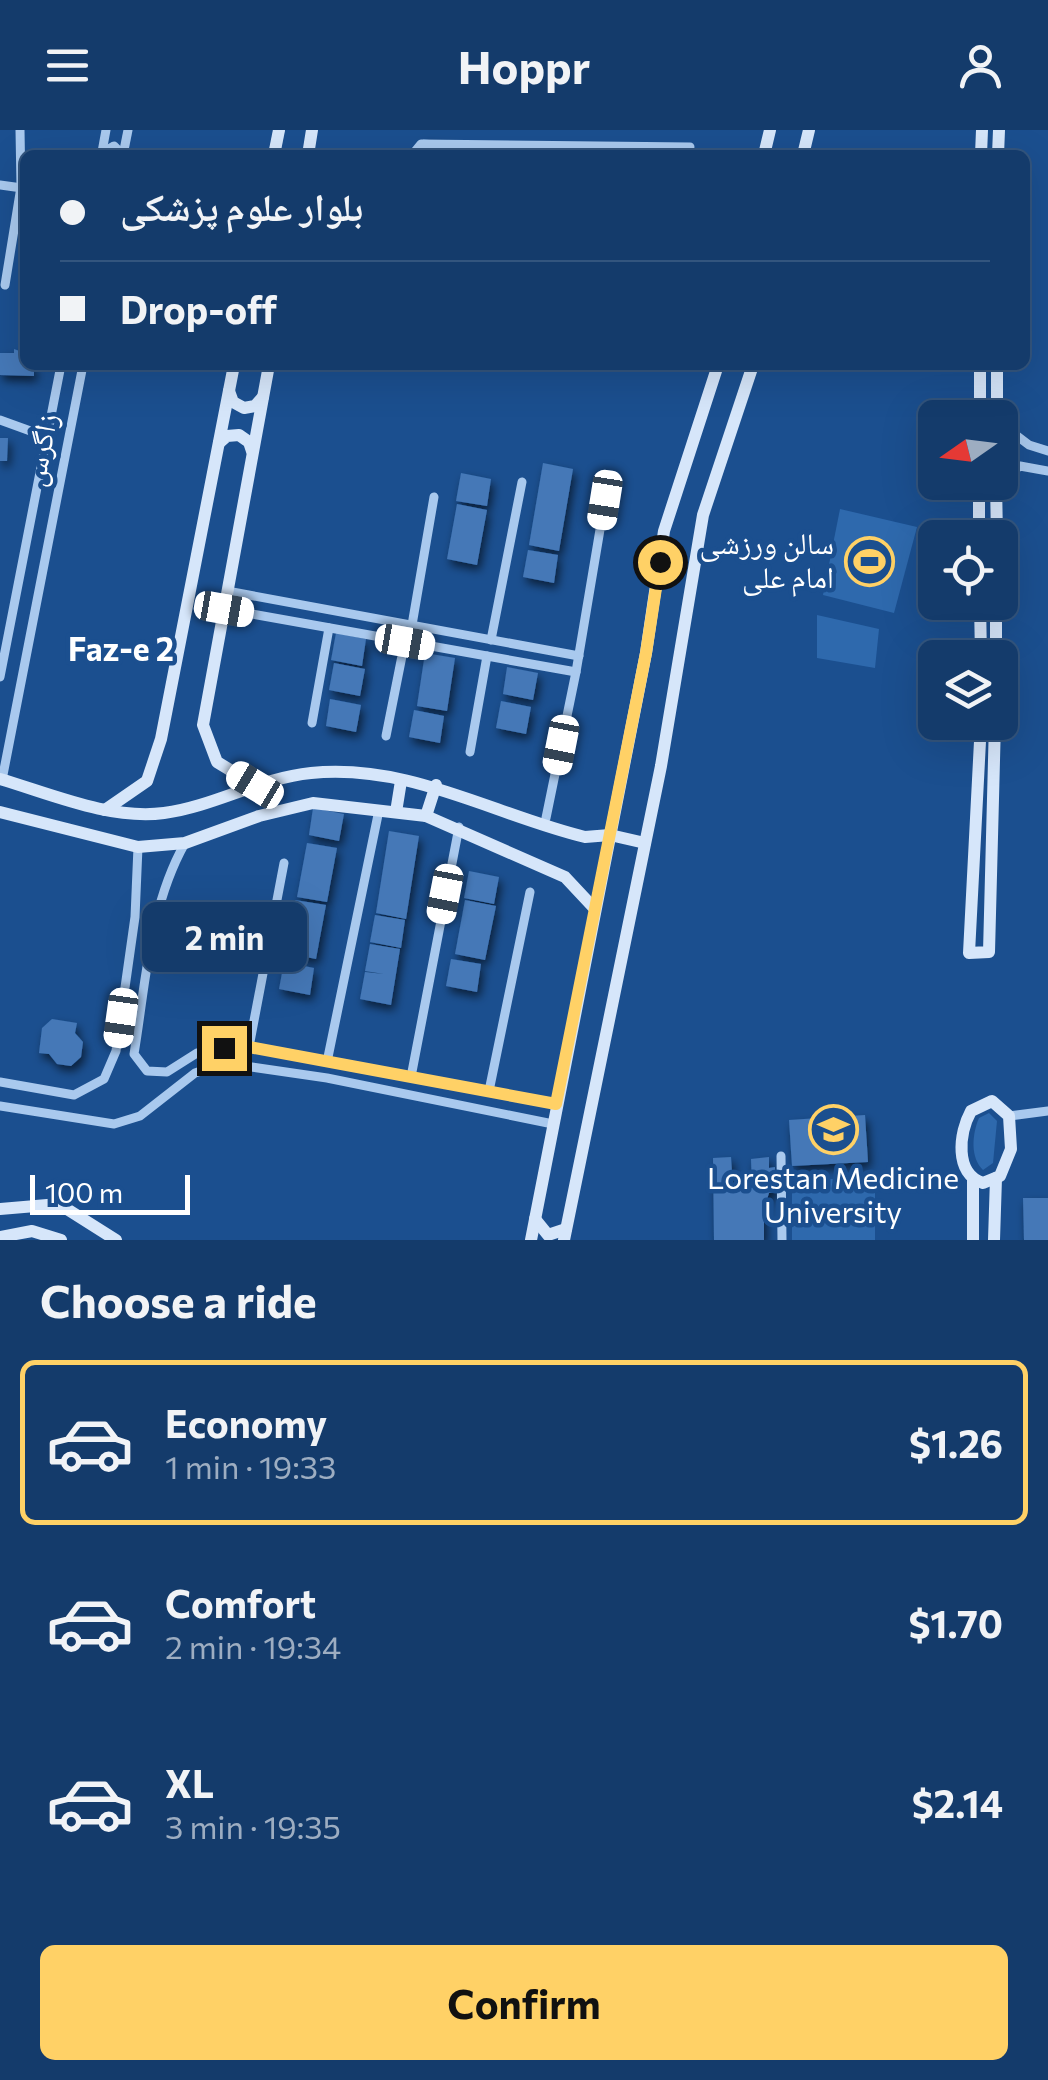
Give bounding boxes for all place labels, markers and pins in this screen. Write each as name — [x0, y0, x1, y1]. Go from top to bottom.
place label: سالن ورزشی امام علی — [699, 523, 834, 597]
sports icon: سالن ورزشی امام علی — [843, 535, 895, 587]
school or university icon: Lorestan Medicine University — [807, 1104, 859, 1156]
place label: Lorestan Medicine University — [707, 1158, 959, 1229]

